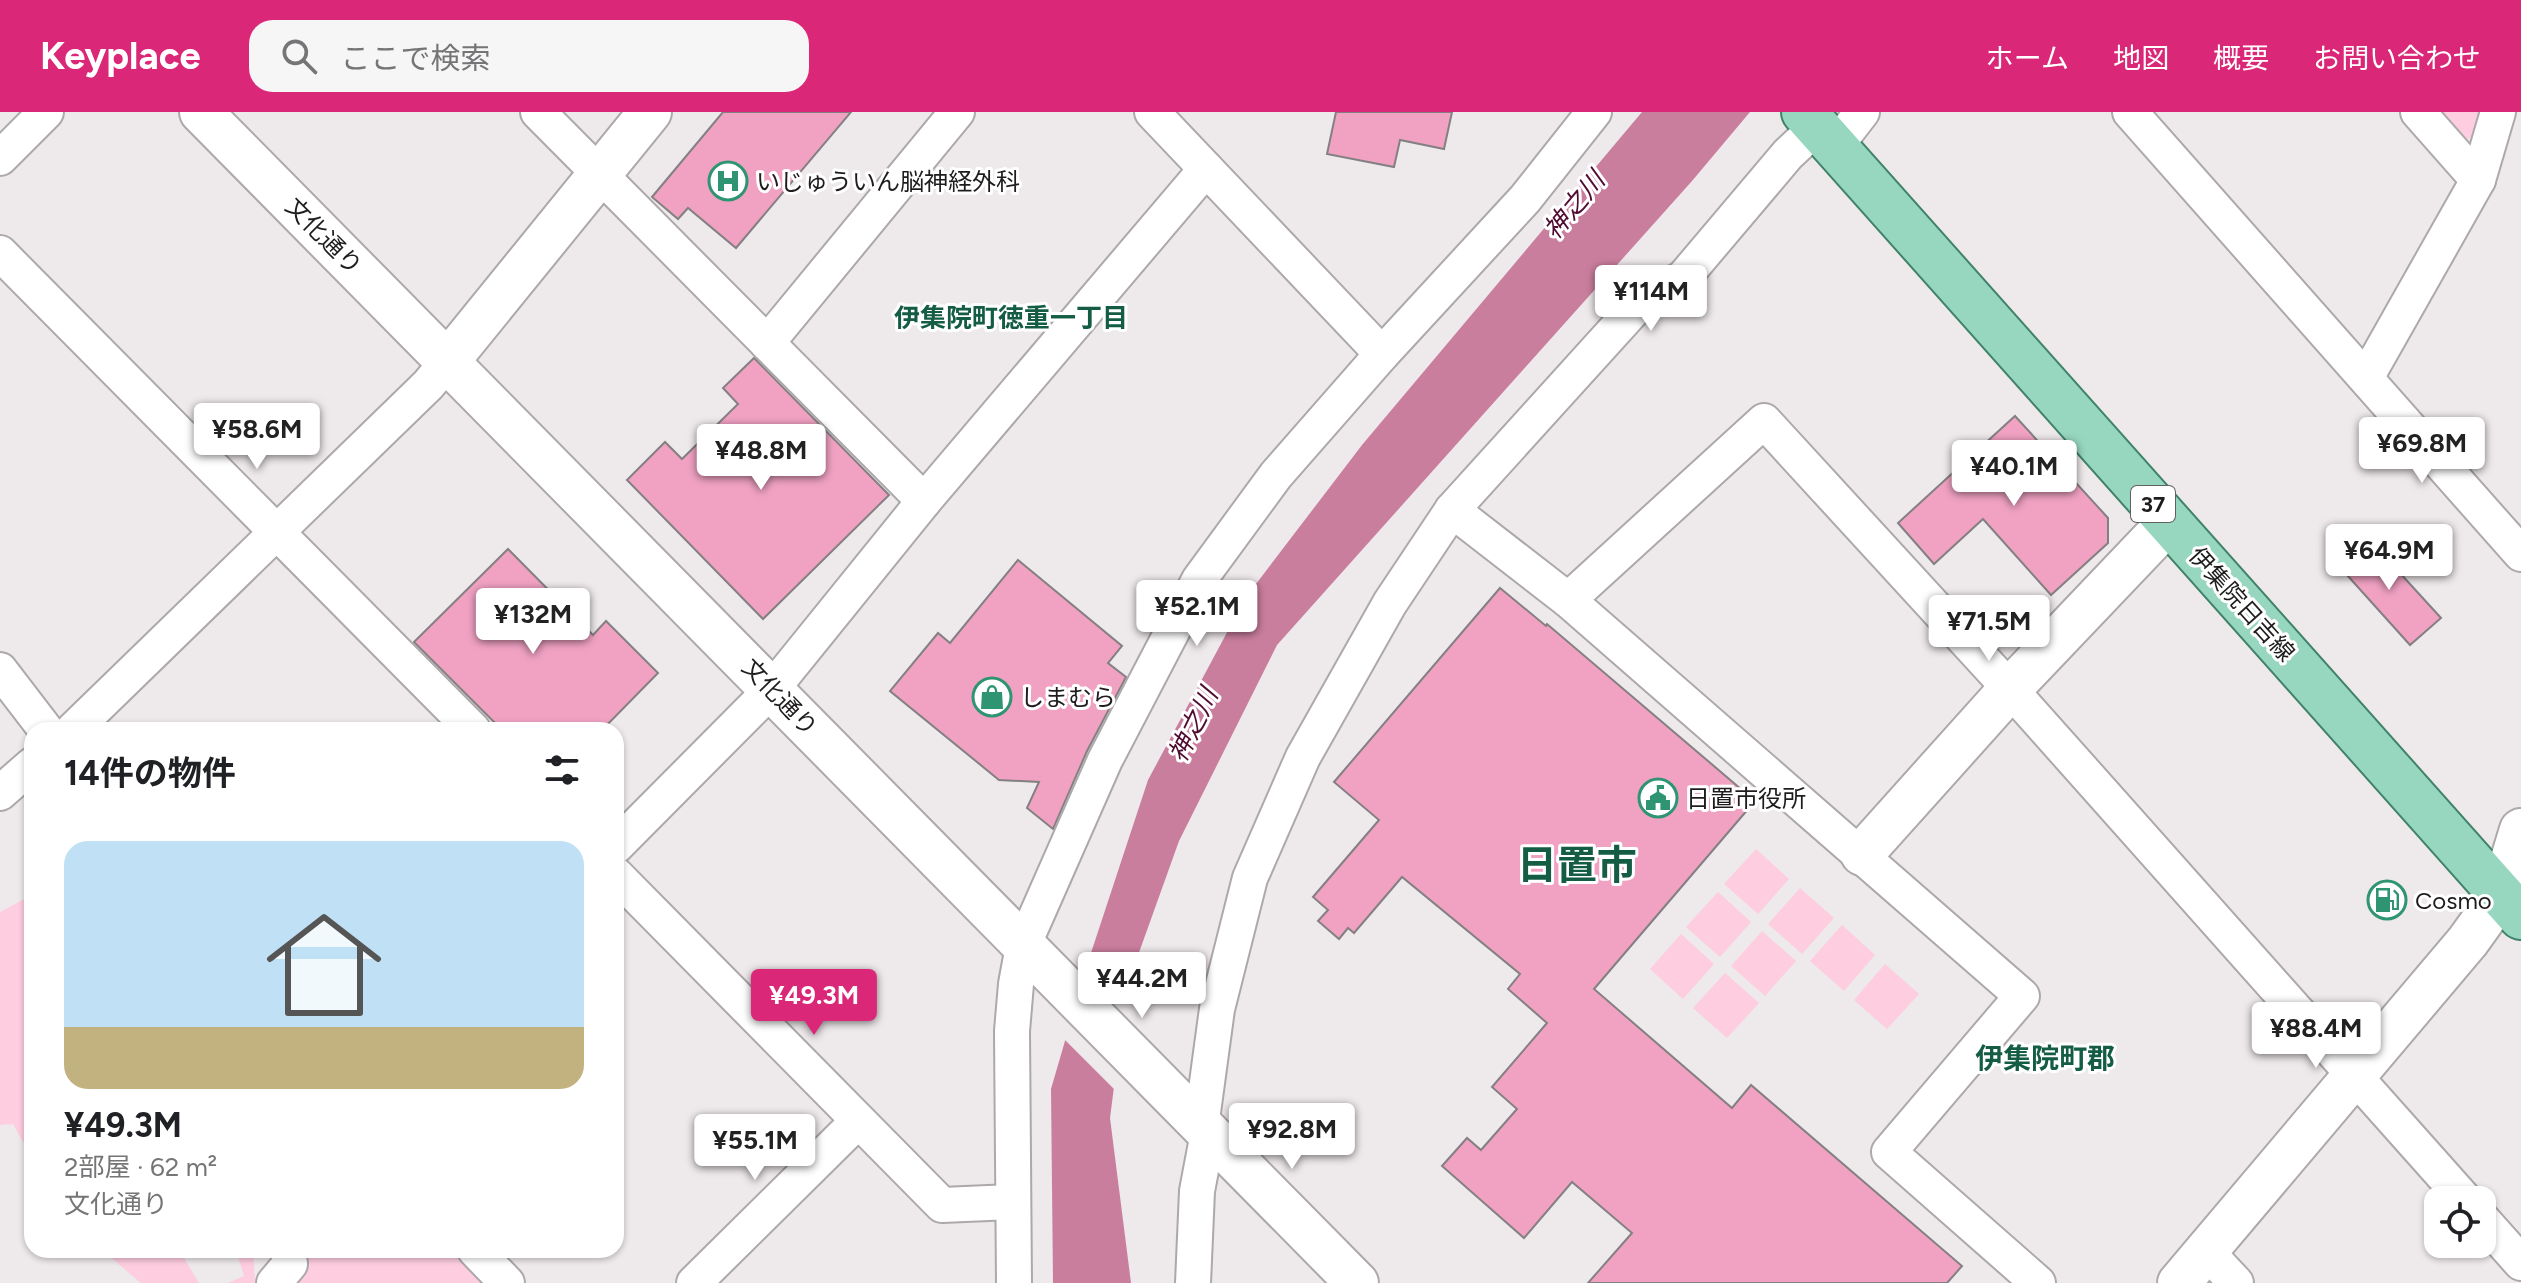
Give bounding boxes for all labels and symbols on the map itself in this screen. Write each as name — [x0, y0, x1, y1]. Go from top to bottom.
hospital icon: いじゅういん脳神経外科 — [707, 160, 749, 202]
water label: 神之川 — [1537, 163, 1613, 245]
place label: いじゅういん脳神経外科 — [756, 167, 1020, 196]
street label: 文化通り — [280, 192, 368, 280]
pin: ¥114M — [1595, 265, 1707, 333]
district label: 伊集院町徳重一丁目 — [894, 302, 1128, 334]
pin: ¥58.6M — [192, 403, 322, 471]
pin: ¥69.8M — [2357, 417, 2487, 485]
pin: ¥48.8M — [696, 424, 826, 492]
pin: ¥40.1M — [1949, 440, 2079, 508]
road number: 37 — [2131, 486, 2175, 522]
pin: ¥64.9M — [2324, 524, 2454, 592]
street label: 伊集院日吉線 — [2183, 541, 2301, 667]
pin: ¥52.1M — [1132, 580, 1262, 648]
pin: ¥132M — [477, 588, 589, 656]
pin: ¥71.5M — [1924, 595, 2054, 663]
street label: 文化通り — [736, 652, 824, 742]
shop icon: しまむら — [971, 676, 1013, 718]
water label: 神之川 — [1162, 680, 1226, 767]
place label: しまむら — [1020, 683, 1116, 712]
public building icon: 日置市役所 — [1637, 777, 1679, 819]
place label: 日置市役所 — [1686, 784, 1806, 813]
district label: 日置市 — [1517, 841, 1637, 889]
fuel station icon: Cosmo — [2366, 879, 2408, 921]
place label: Cosmo — [2415, 886, 2492, 915]
pin: ¥44.2M — [1077, 952, 1207, 1020]
pin: ¥49.3M — [749, 969, 879, 1037]
pin: ¥88.4M — [2251, 1002, 2381, 1070]
district label: 伊集院町郡 — [1975, 1041, 2115, 1075]
pin: ¥92.8M — [1227, 1103, 1357, 1171]
pin: ¥55.1M — [690, 1114, 820, 1182]

